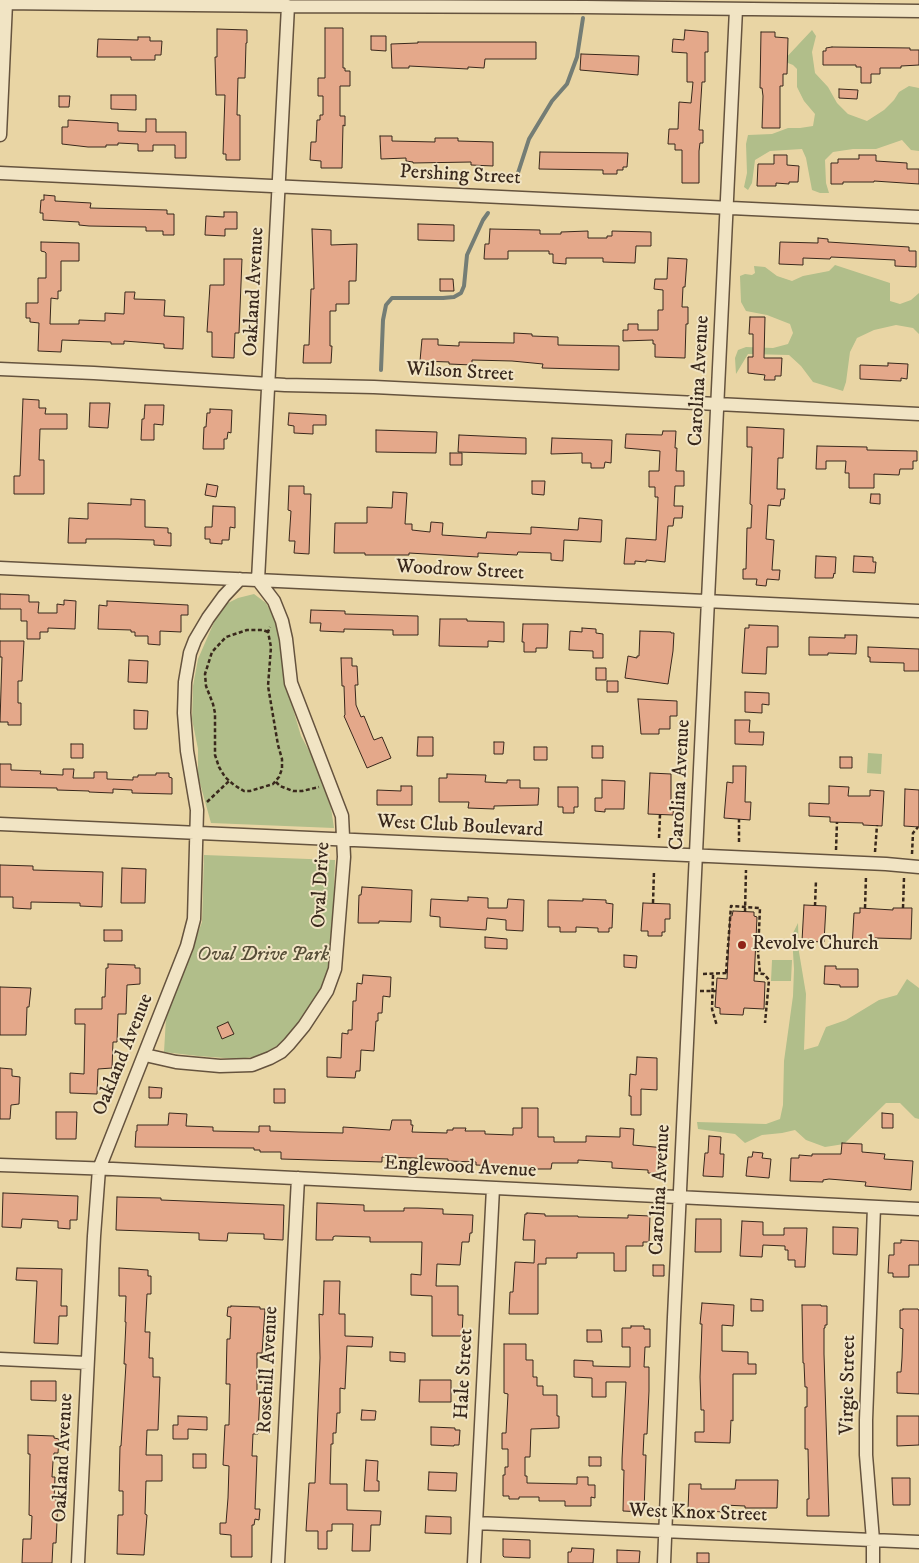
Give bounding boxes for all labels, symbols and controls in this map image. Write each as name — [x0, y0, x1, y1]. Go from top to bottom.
street label: Pershing Street — [399, 161, 521, 191]
street label: Oakland Avenue — [240, 227, 270, 357]
street label: Carolina Avenue — [685, 315, 715, 447]
street label: Wilson Street — [405, 358, 515, 388]
street label: Woodrow Street — [395, 556, 525, 586]
street label: Carolina Avenue — [666, 719, 696, 851]
street label: West Club Boulevard — [376, 811, 544, 843]
street label: Oval Drive — [308, 841, 336, 929]
place label: Revolve Church — [752, 933, 879, 957]
marker: Revolve Church — [736, 939, 748, 951]
park label: Oval Drive Park — [197, 944, 329, 968]
street label: Oakland Avenue — [89, 991, 159, 1119]
street label: Carolina Avenue — [646, 1124, 676, 1256]
street label: Englewood Avenue — [383, 1152, 537, 1184]
street label: Rosehill Avenue — [254, 1306, 284, 1434]
street label: Hale Street — [451, 1328, 479, 1420]
street label: Virgie Street — [836, 1335, 862, 1435]
street label: Oakland Avenue — [49, 1393, 79, 1523]
street label: West Knox Street — [628, 1500, 768, 1528]

